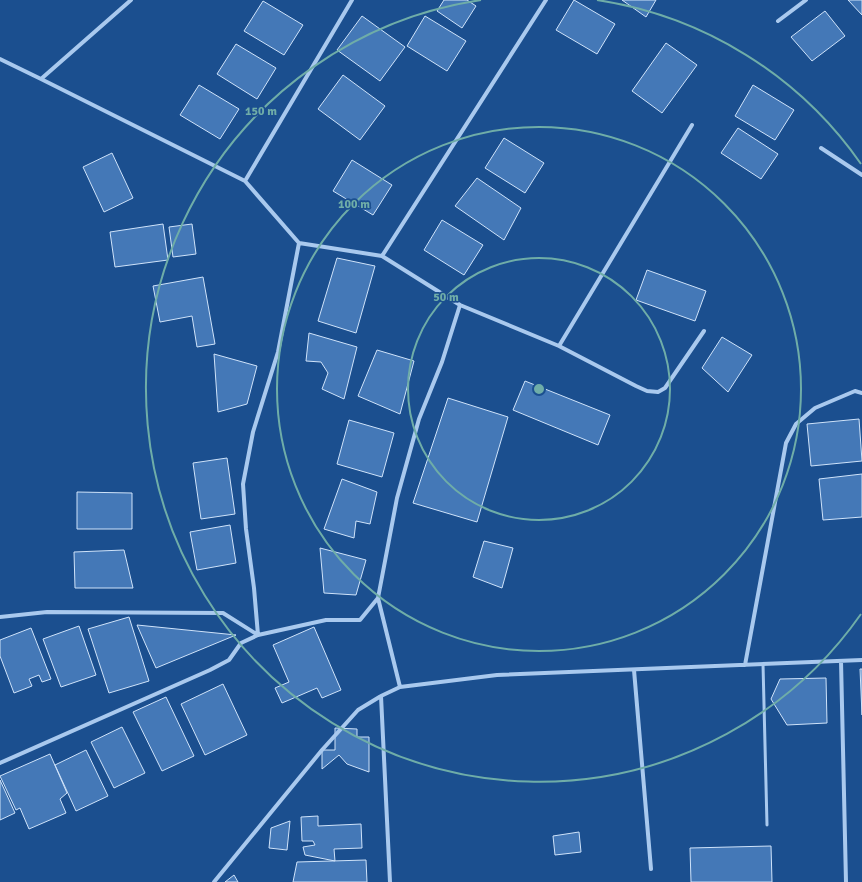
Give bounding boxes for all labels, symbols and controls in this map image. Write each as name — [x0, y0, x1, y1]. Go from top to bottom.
text: 150 m — [245, 104, 277, 119]
text: 100 m — [338, 197, 370, 212]
text: 50 m — [433, 290, 459, 305]
centre of rings — [532, 382, 546, 396]

